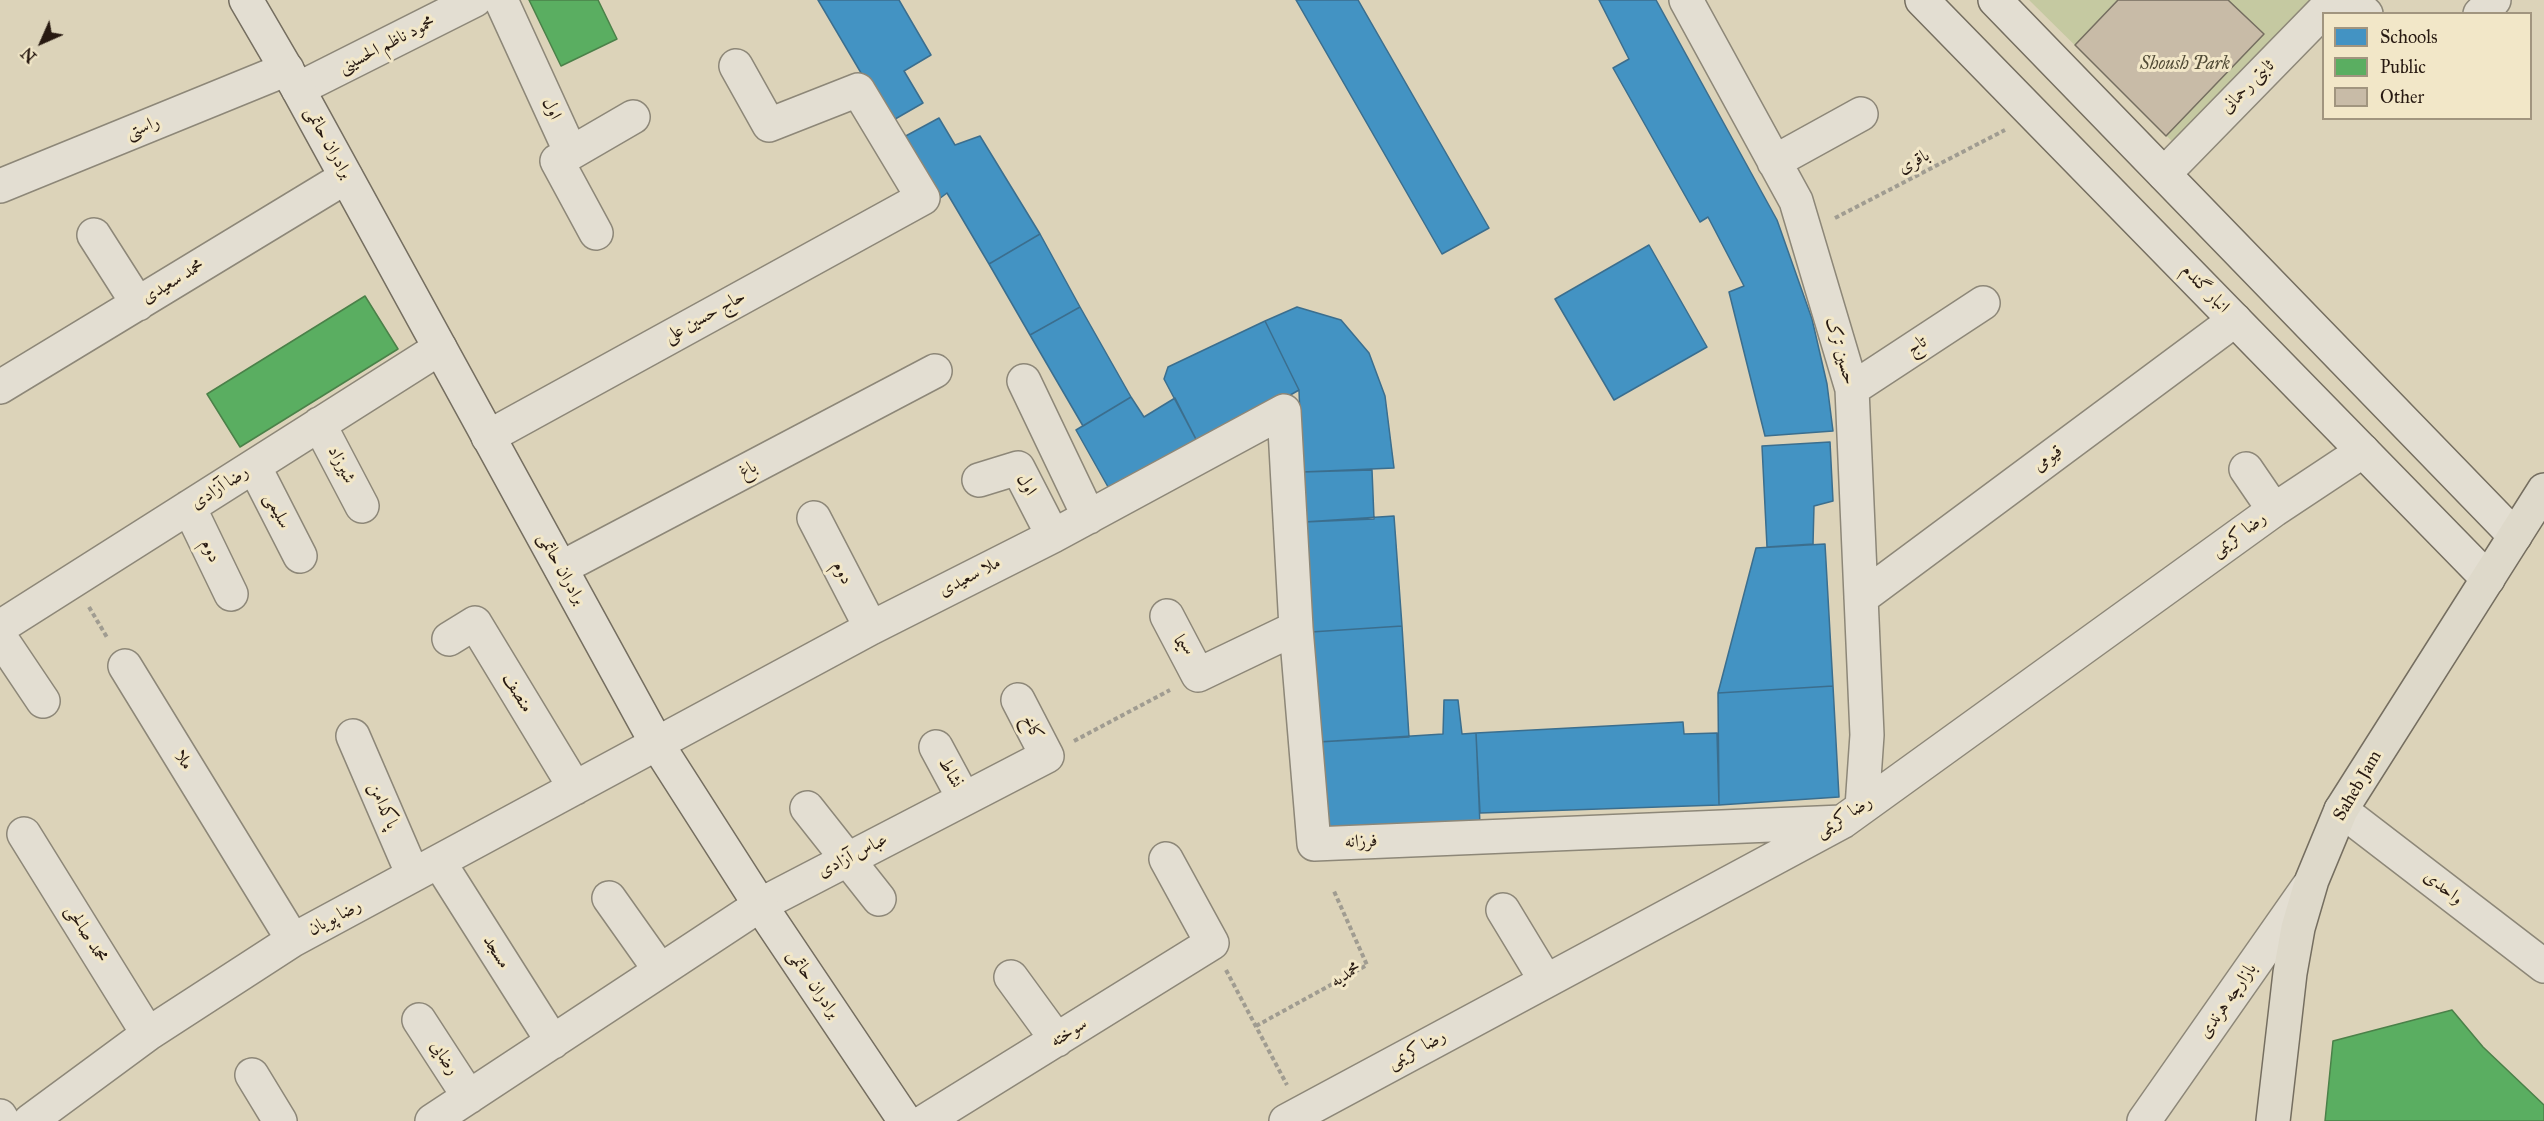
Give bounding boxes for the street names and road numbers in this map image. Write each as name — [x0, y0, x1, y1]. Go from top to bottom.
street label: محمود ناظم الحسینی — [335, 11, 439, 79]
street label: ثابتی رحمانی — [2217, 56, 2279, 118]
street label: اول — [537, 94, 565, 124]
street label: برادران حاتمی — [299, 103, 357, 183]
street label: راستی — [123, 112, 163, 144]
street label: باقری — [1894, 145, 1934, 179]
street label: محمد سعیدی — [138, 255, 208, 309]
street label: انبار گندم — [2176, 260, 2234, 318]
street label: حاج حسین علی — [661, 286, 749, 348]
street label: حسین ترک — [1820, 315, 1860, 387]
street label: تاج — [1903, 332, 1931, 360]
street label: قیومی — [2029, 441, 2067, 477]
street label: شیرزاد — [322, 443, 360, 487]
street label: باغ — [735, 456, 761, 484]
street label: رضا آزادی — [187, 461, 253, 515]
street label: اول — [1011, 470, 1041, 500]
street label: سلیمی — [259, 490, 295, 532]
street label: رضا کریمی — [2207, 508, 2271, 562]
street label: برادران حاتمی — [532, 529, 590, 609]
street label: دوم — [195, 536, 225, 566]
street label: ملا سعیدی — [935, 552, 1005, 602]
street label: دوم — [827, 558, 857, 588]
street label: سیما — [1167, 631, 1197, 661]
street label: منصف — [497, 669, 537, 717]
street label: کاخ — [1017, 712, 1047, 744]
street label: ملا — [169, 746, 197, 774]
street label: Saheb Jam — [2329, 747, 2387, 825]
street label: نشاط — [933, 754, 967, 792]
street label: پاکدامن — [364, 779, 402, 833]
street label: رضا کریمی — [1812, 791, 1876, 843]
street label: عباس آزادی — [814, 829, 892, 883]
street label: فرزانه — [1344, 831, 1378, 853]
street label: واحدی — [2419, 866, 2467, 910]
street label: رضا پویان — [305, 895, 365, 941]
street label: محمد صالحی — [60, 901, 112, 967]
street label: مسجد — [477, 931, 515, 973]
street label: برادران حاتمی — [782, 945, 844, 1023]
street label: محمدیه — [1327, 957, 1365, 993]
street label: بازارچه هرندی — [2194, 959, 2262, 1043]
street label: سوخته — [1047, 1013, 1091, 1053]
street label: رضا کریمی — [1384, 1026, 1450, 1074]
street label: رضایی — [425, 1037, 463, 1079]

